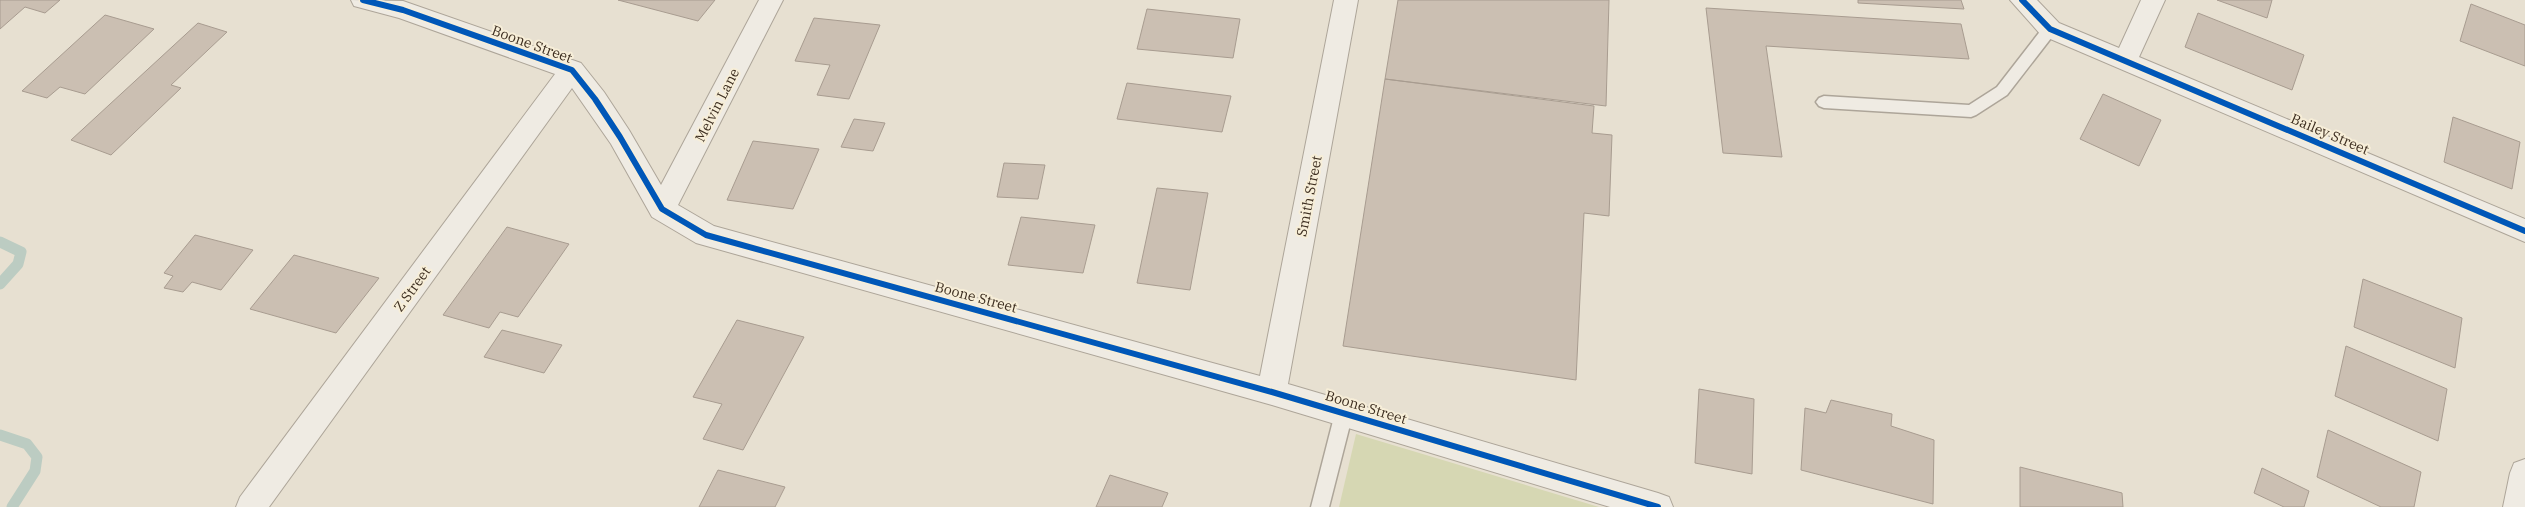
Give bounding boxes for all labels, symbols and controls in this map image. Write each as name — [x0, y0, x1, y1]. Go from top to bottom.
street label: Boone Street — [489, 21, 575, 67]
street label: Melvin Lane — [691, 65, 743, 145]
street label: Bailey Street — [2288, 109, 2372, 159]
street label: Smith Street — [1292, 154, 1326, 238]
street label: Z Street — [390, 263, 434, 315]
street label: Boone Street — [933, 277, 1019, 317]
street label: Boone Street — [1323, 386, 1409, 428]

